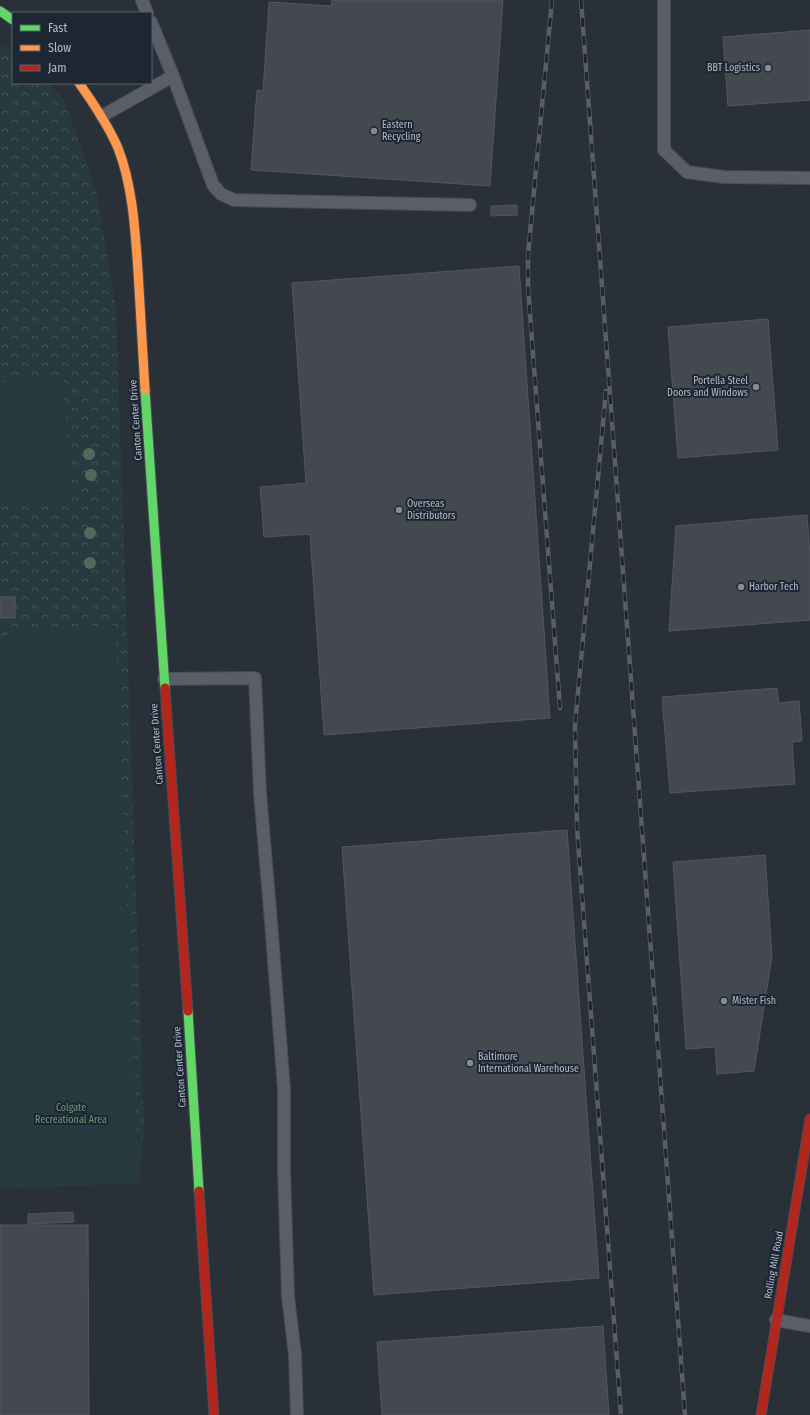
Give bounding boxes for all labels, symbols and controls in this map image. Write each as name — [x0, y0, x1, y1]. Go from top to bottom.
legend — [12, 12, 152, 84]
text: Fast — [48, 21, 67, 35]
text: Slow — [48, 41, 71, 55]
text: Jam — [48, 61, 66, 75]
place label: BBT Logistics — [707, 62, 760, 74]
marker: BBT Logistics — [763, 63, 773, 73]
place label: Eastern Recycling — [382, 119, 421, 143]
marker: Eastern Recycling — [369, 126, 379, 136]
place label: Portella Steel Doors and Windows — [667, 375, 748, 399]
street label: Canton Center Drive — [127, 379, 145, 461]
marker: Portella Steel Doors and Windows — [751, 382, 761, 392]
place label: Overseas Distributors — [407, 498, 455, 522]
marker: Overseas Distributors — [394, 505, 404, 515]
place label: Harbor Tech — [749, 581, 798, 593]
marker: Harbor Tech — [736, 582, 746, 592]
street label: Canton Center Drive — [148, 703, 166, 785]
place label: Mister Fish — [732, 995, 776, 1007]
marker: Mister Fish — [719, 996, 729, 1006]
street label: Canton Center Drive — [171, 1026, 189, 1108]
place label: Baltimore International Warehouse — [478, 1051, 579, 1075]
marker: Baltimore International Warehouse — [465, 1058, 475, 1068]
park label: Colgate Recreational Area — [35, 1102, 107, 1126]
street label: Rolling Mill Road — [762, 1230, 786, 1300]

